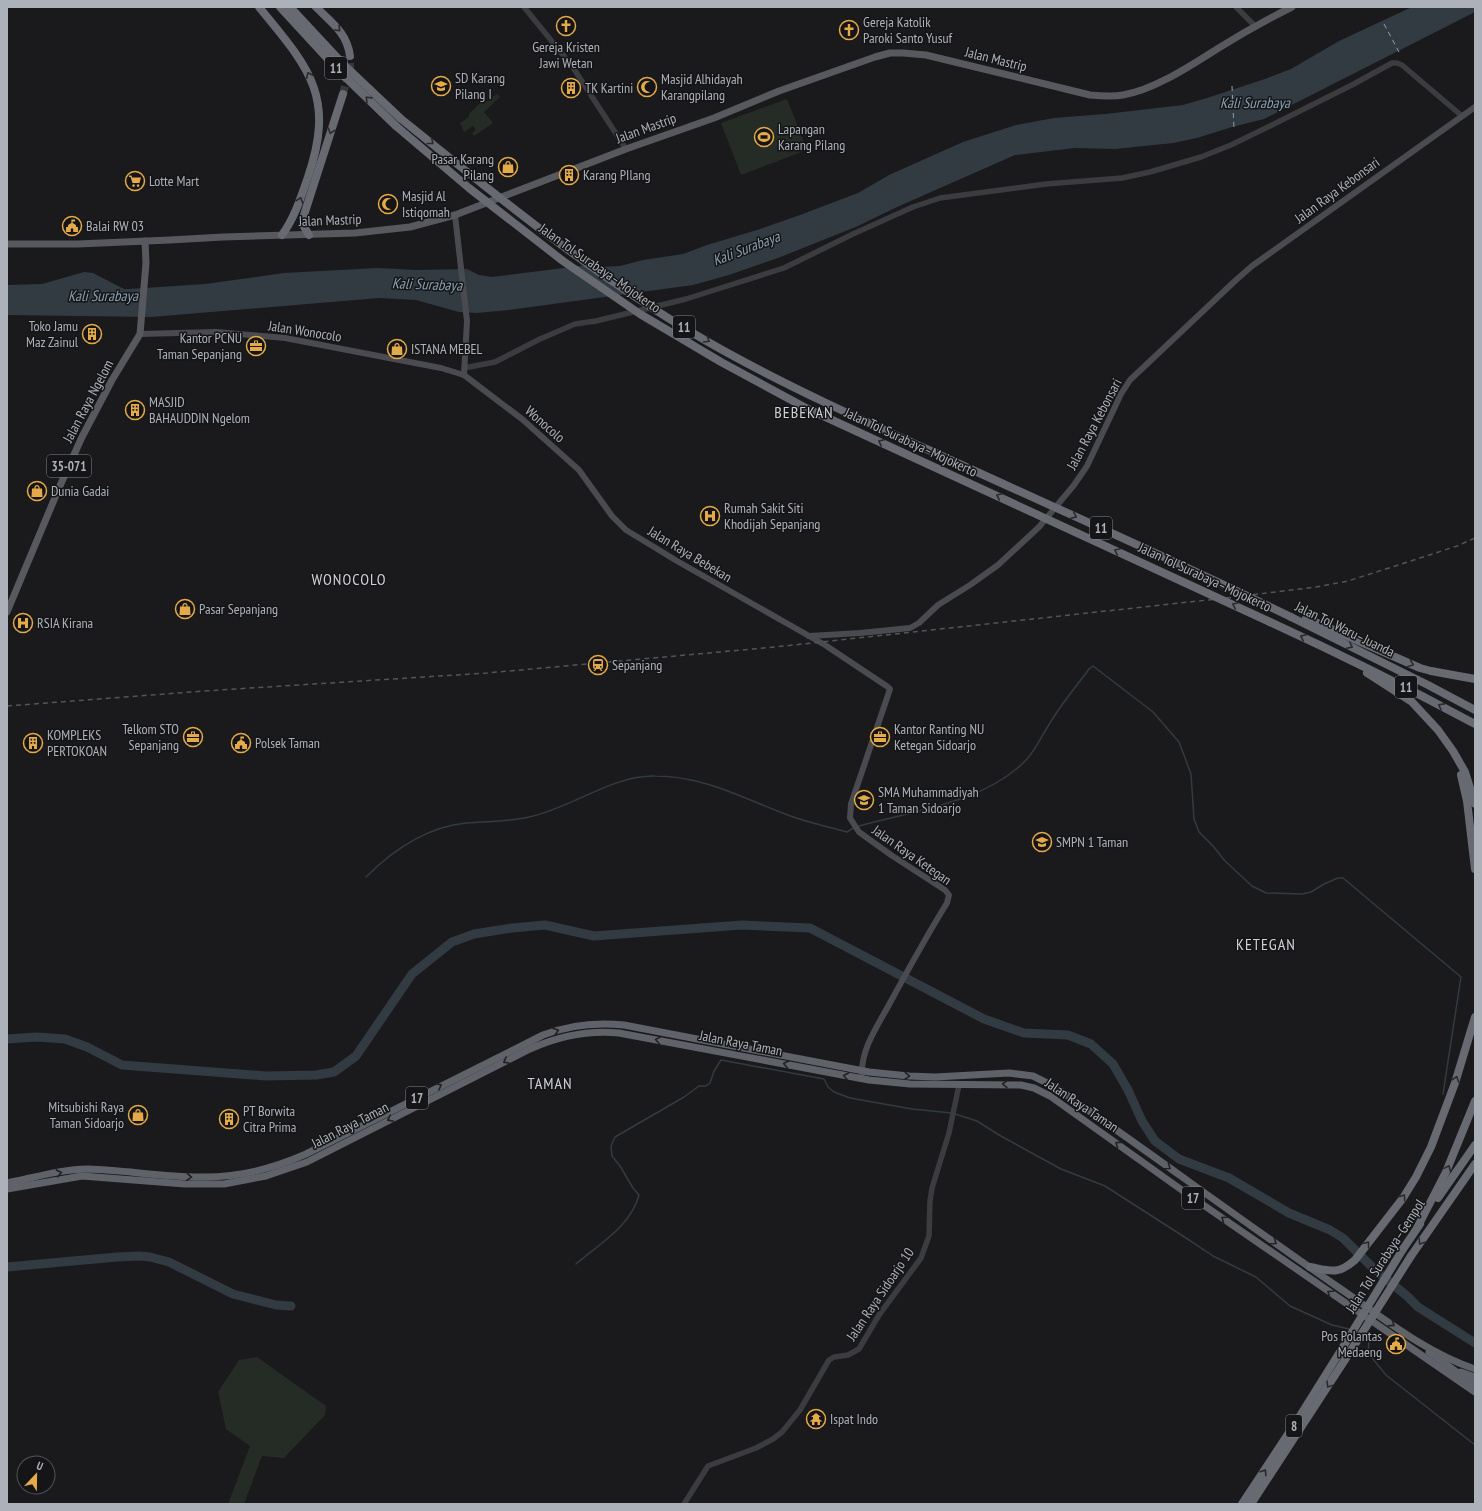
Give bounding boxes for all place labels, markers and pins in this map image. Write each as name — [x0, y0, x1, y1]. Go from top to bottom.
place label: Gereja Katolik Paroki Santo Yusuf — [863, 13, 952, 47]
church icon: Gereja Kristen Jawi Wetan — [555, 15, 577, 37]
church icon: Gereja Katolik Paroki Santo Yusuf — [838, 19, 860, 41]
place label: Gereja Kristen Jawi Wetan — [532, 38, 600, 72]
place label: SD Karang Pilang I — [455, 69, 505, 103]
place label: Masjid Alhidayah Karangpilang — [661, 70, 743, 104]
school or university icon: SD Karang Pilang I — [430, 75, 452, 97]
mosque icon: Masjid Alhidayah Karangpilang — [636, 76, 658, 98]
building icon: TK Kartini — [560, 77, 582, 99]
place label: TK Kartini — [585, 79, 633, 97]
place label: Lapangan Karang Pilang — [778, 120, 845, 154]
sports icon: Lapangan Karang Pilang — [753, 126, 775, 148]
place label: Pasar Karang Pilang — [431, 150, 494, 184]
shop icon: Pasar Karang Pilang — [497, 156, 519, 178]
building icon: Karang PIlang — [558, 164, 580, 186]
place label: Karang PIlang — [583, 166, 650, 184]
supermarket icon: Lotte Mart — [124, 170, 146, 192]
place label: Lotte Mart — [149, 172, 199, 190]
place label: Masjid Al Istiqomah — [402, 187, 450, 221]
mosque icon: Masjid Al Istiqomah — [377, 193, 399, 215]
public building icon: Balai RW 03 — [61, 215, 83, 237]
place label: Balai RW 03 — [86, 217, 144, 235]
place label: Toko Jamu Maz Zainul — [26, 317, 79, 351]
building icon: Toko Jamu Maz Zainul — [81, 323, 103, 345]
place label: Kantor PCNU Taman Sepanjang — [157, 329, 242, 363]
office icon: Kantor PCNU Taman Sepanjang — [245, 335, 267, 357]
shop icon: ISTANA MEBEL — [386, 338, 408, 360]
place label: ISTANA MEBEL — [411, 340, 483, 358]
place label: MASJID BAHAUDDIN Ngelom — [149, 393, 250, 427]
building icon: MASJID BAHAUDDIN Ngelom — [124, 399, 146, 421]
shop icon: Dunia Gadai — [26, 480, 48, 502]
place label: Dunia Gadai — [51, 482, 109, 500]
place label: Rumah Sakit Siti Khodijah Sepanjang — [724, 499, 820, 533]
hospital icon: Rumah Sakit Siti Khodijah Sepanjang — [699, 505, 721, 527]
shop icon: Pasar Sepanjang — [174, 598, 196, 620]
place label: Pasar Sepanjang — [199, 600, 278, 618]
hospital icon: RSIA Kirana — [12, 612, 34, 634]
place label: RSIA Kirana — [37, 614, 93, 632]
station icon: Sepanjang — [587, 654, 609, 676]
place label: Sepanjang — [612, 656, 662, 674]
place label: Telkom STO Sepanjang — [122, 720, 179, 754]
place label: Kantor Ranting NU Ketegan Sidoarjo — [894, 720, 984, 754]
place label: KOMPLEKS PERTOKOAN — [47, 726, 107, 760]
office icon: Telkom STO Sepanjang — [182, 726, 204, 748]
office icon: Kantor Ranting NU Ketegan Sidoarjo — [869, 726, 891, 748]
building icon: KOMPLEKS PERTOKOAN — [22, 732, 44, 754]
public building icon: Polsek Taman — [230, 732, 252, 754]
place label: Polsek Taman — [255, 734, 320, 752]
place label: SMA Muhammadiyah 1 Taman Sidoarjo — [878, 783, 979, 817]
school or university icon: SMA Muhammadiyah 1 Taman Sidoarjo — [853, 789, 875, 811]
school or university icon: SMPN 1 Taman — [1031, 831, 1053, 853]
place label: SMPN 1 Taman — [1056, 833, 1128, 851]
place label: Mitsubishi Raya Taman Sidoarjo — [48, 1098, 124, 1132]
place label: PT Borwita Citra Prima — [243, 1102, 296, 1136]
shop icon: Mitsubishi Raya Taman Sidoarjo — [127, 1104, 149, 1126]
building icon: PT Borwita Citra Prima — [218, 1108, 240, 1130]
place label: Pos Polantas Medaeng — [1321, 1327, 1382, 1361]
public building icon: Pos Polantas Medaeng — [1385, 1333, 1407, 1355]
temple icon: Ispat Indo — [805, 1408, 827, 1430]
place label: Ispat Indo — [830, 1410, 878, 1428]

